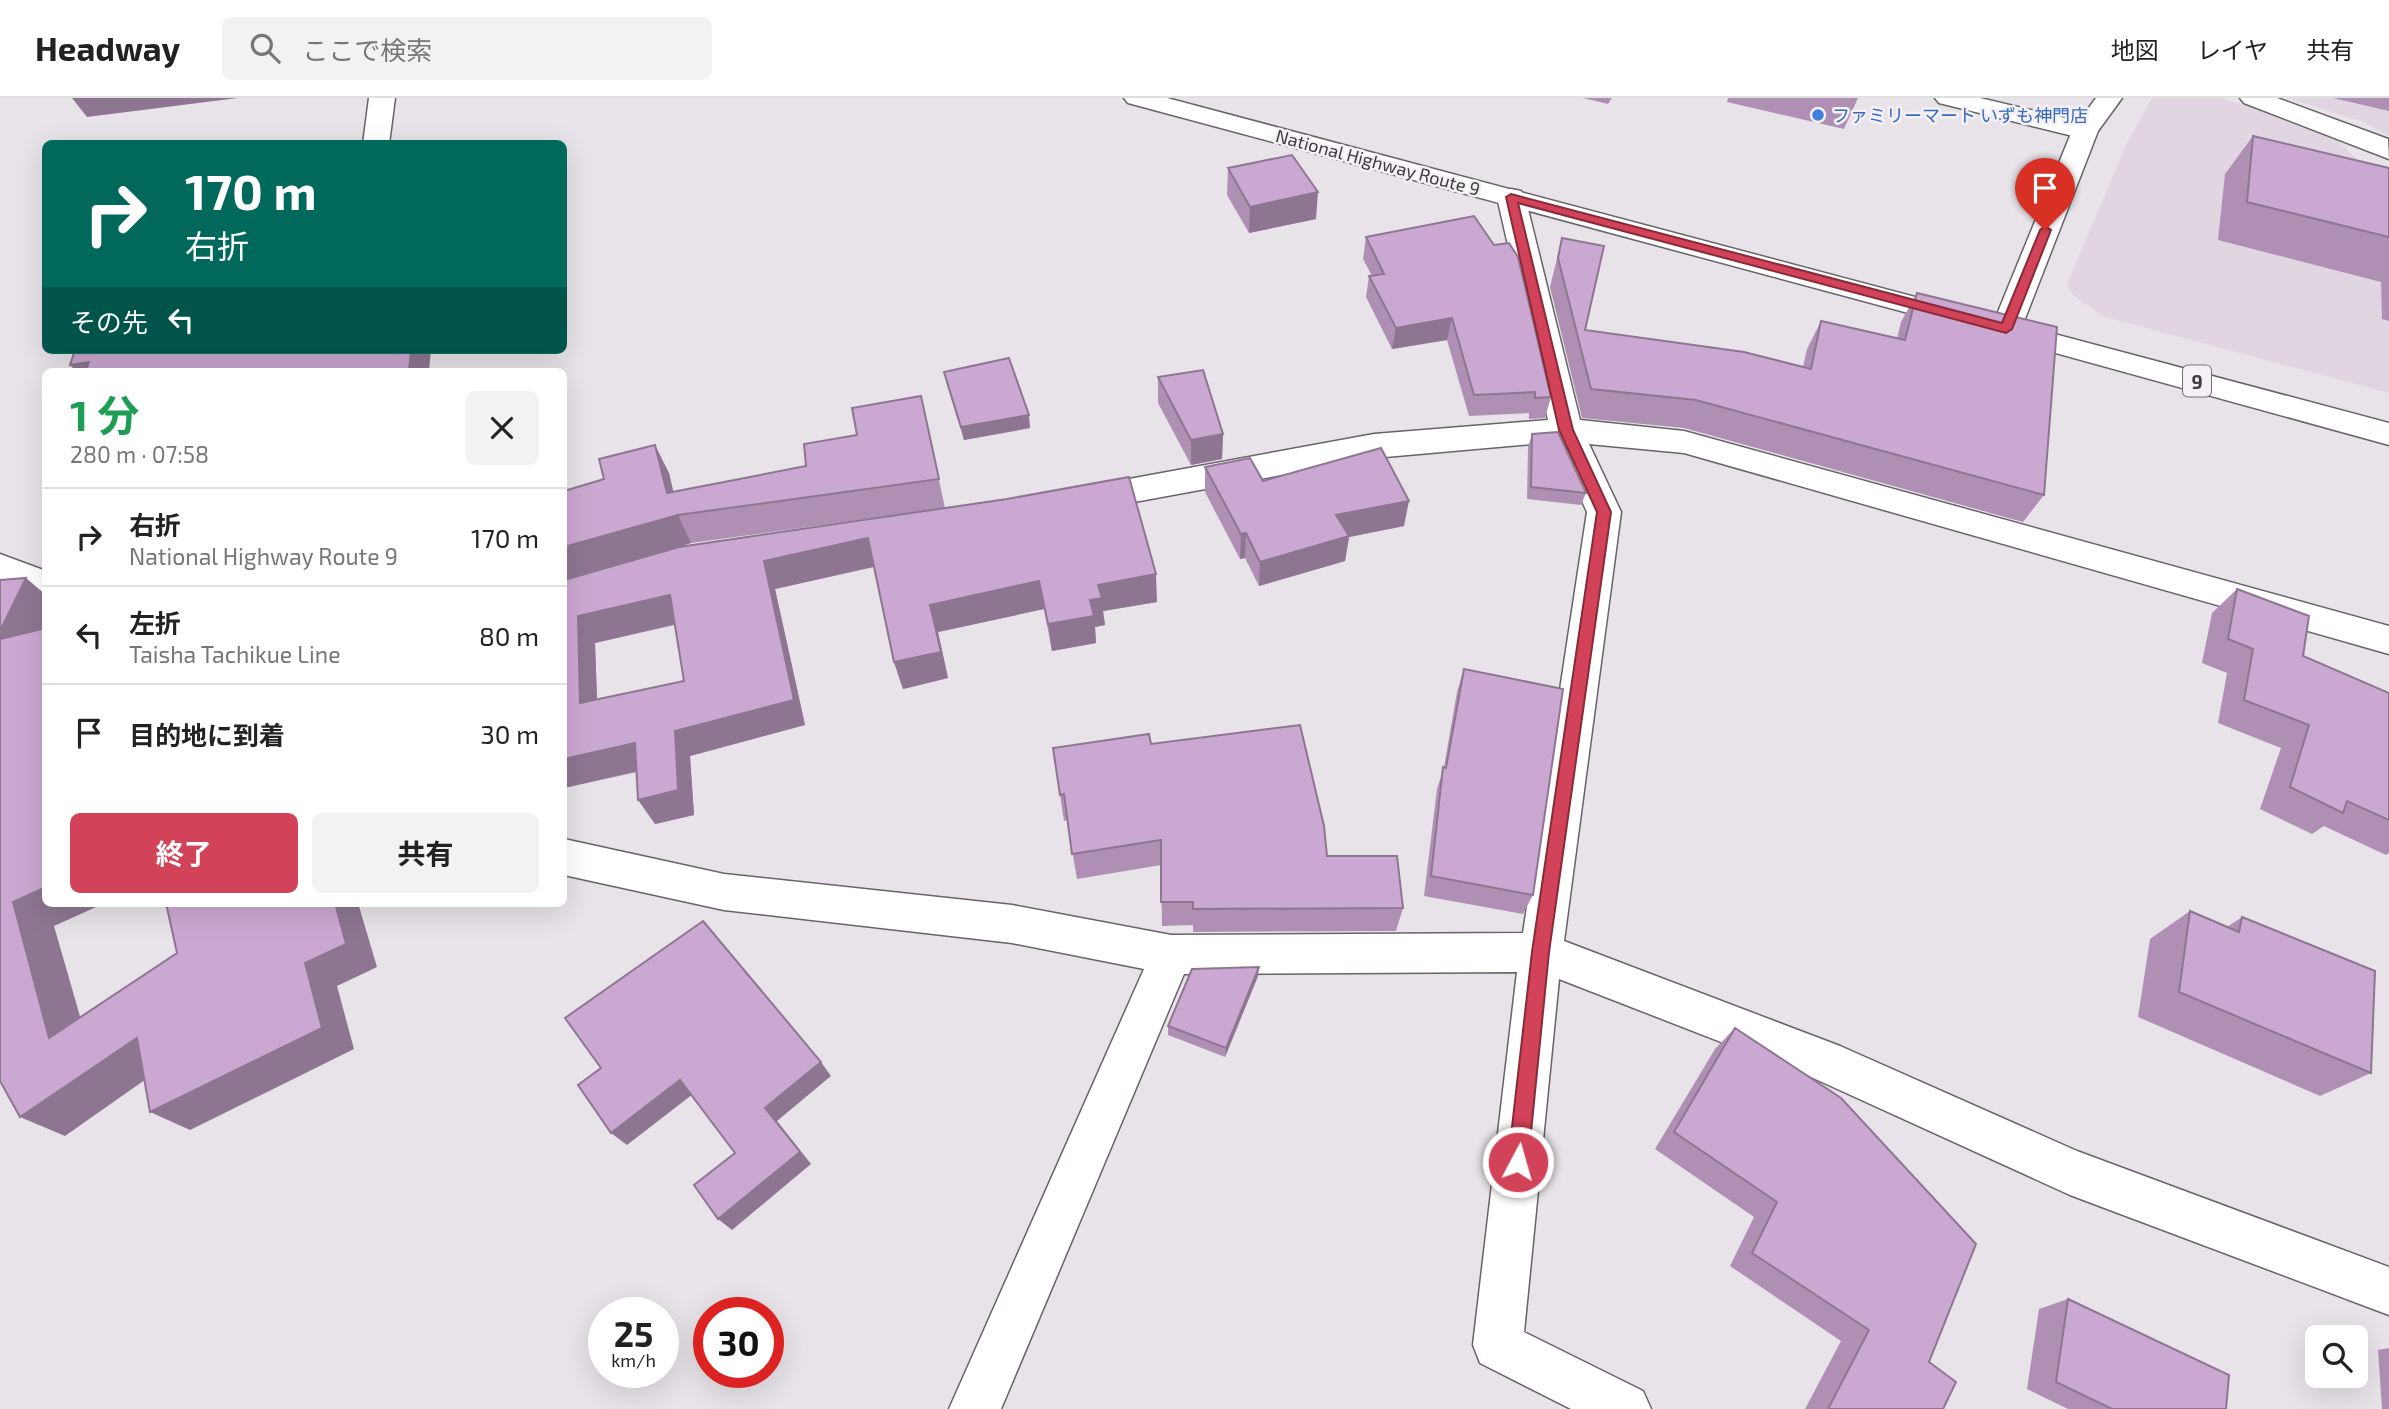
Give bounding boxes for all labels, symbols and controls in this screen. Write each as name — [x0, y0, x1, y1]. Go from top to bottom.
search box — [222, 17, 712, 80]
text: Headway — [35, 28, 180, 68]
icon: search — [246, 29, 284, 67]
text: ここで検索 — [302, 34, 432, 65]
text: 地図 — [2111, 35, 2159, 64]
text: レイヤ — [2197, 35, 2268, 64]
text: 共有 — [2306, 35, 2354, 64]
place label: ファミリーマート いずも神門店 — [1832, 104, 2088, 126]
marker: ファミリーマート いずも神門店 — [1810, 107, 1826, 123]
street label: National Highway Route 9 — [1273, 124, 1483, 200]
pin — [2015, 158, 2075, 230]
text: 170 m — [185, 161, 317, 220]
icon: right — [70, 168, 161, 259]
icon: arrive — [2026, 169, 2064, 207]
text: 右折 — [185, 226, 249, 264]
icon: left — [162, 301, 200, 339]
text: その先 — [70, 306, 148, 337]
road number: 9 — [2183, 366, 2211, 396]
text: 1 分 — [70, 389, 139, 439]
button: close — [465, 391, 539, 465]
text: 280 m · 07:58 — [70, 440, 209, 468]
text: 右折 — [129, 509, 181, 540]
icon: right — [70, 518, 108, 556]
text: 170 m — [471, 522, 539, 553]
text: National Highway Route 9 — [129, 542, 398, 570]
text: 左折 — [129, 607, 181, 638]
icon: left — [70, 616, 108, 654]
text: 80 m — [479, 620, 539, 651]
text: Taisha Tachikue Line — [129, 640, 341, 668]
icon: arrive — [70, 714, 108, 752]
text: 30 m — [480, 718, 539, 749]
text: 目的地に到着 — [129, 719, 285, 750]
button: 終了 — [70, 813, 298, 893]
button: 共有 — [312, 813, 539, 893]
position arrow — [1481, 1125, 1555, 1199]
speed limit sign: 30 — [693, 1297, 784, 1388]
text: 25 — [614, 1312, 653, 1354]
map controls — [2305, 1325, 2368, 1388]
button: search — [2305, 1325, 2368, 1388]
text: km/h — [611, 1349, 656, 1371]

